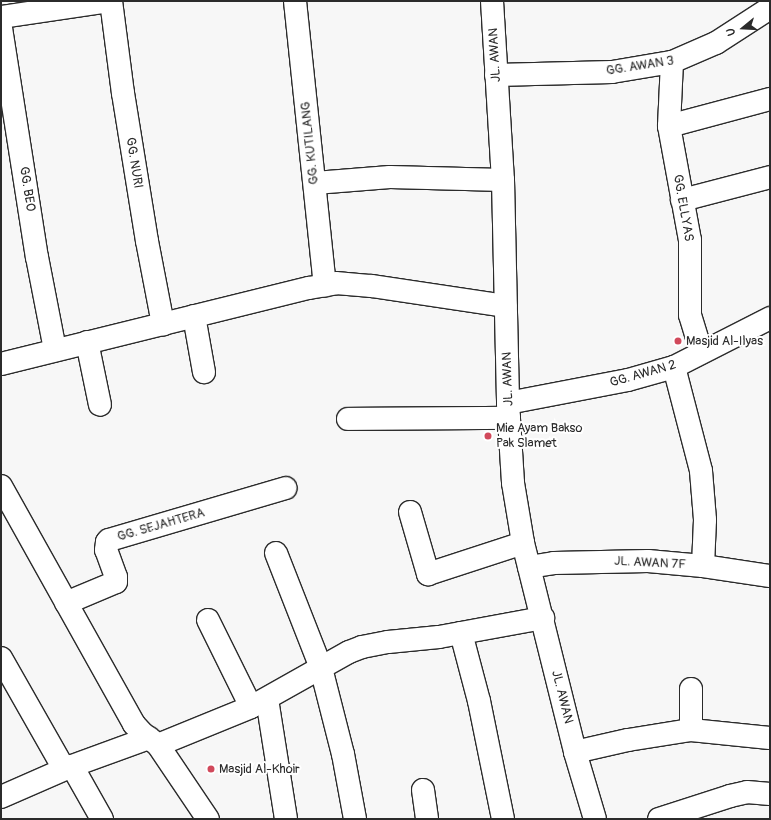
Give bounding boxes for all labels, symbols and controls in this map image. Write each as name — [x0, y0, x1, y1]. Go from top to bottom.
north arrow — [723, 8, 763, 48]
text: U — [724, 26, 738, 37]
street label: JL. AWAN — [486, 27, 504, 83]
street label: GG. AWAN 3 — [605, 53, 675, 79]
street label: GG. KUTILANG — [298, 101, 322, 185]
street label: GG. NURI — [122, 136, 146, 190]
street label: GG. BEO — [16, 165, 38, 213]
street label: GG. ELLYAS — [669, 173, 697, 243]
place label: Masjid Al-Ilyas — [686, 333, 763, 349]
marker: Masjid Al-Ilyas — [673, 336, 683, 346]
street label: JL. AWAN — [499, 352, 517, 406]
street label: GG. AWAN 2 — [608, 357, 678, 391]
place label: Mie Ayam Bakso Pak Slamet — [496, 421, 582, 452]
marker: Mie Ayam Bakso Pak Slamet — [483, 431, 493, 441]
street label: GG. SEJAHTERA — [116, 505, 206, 545]
street label: JL. AWAN 7F — [614, 553, 686, 573]
street label: JL. AWAN — [548, 669, 576, 725]
place label: Masjid Al-Khoir — [219, 761, 300, 777]
marker: Masjid Al-Khoir — [206, 764, 216, 774]

